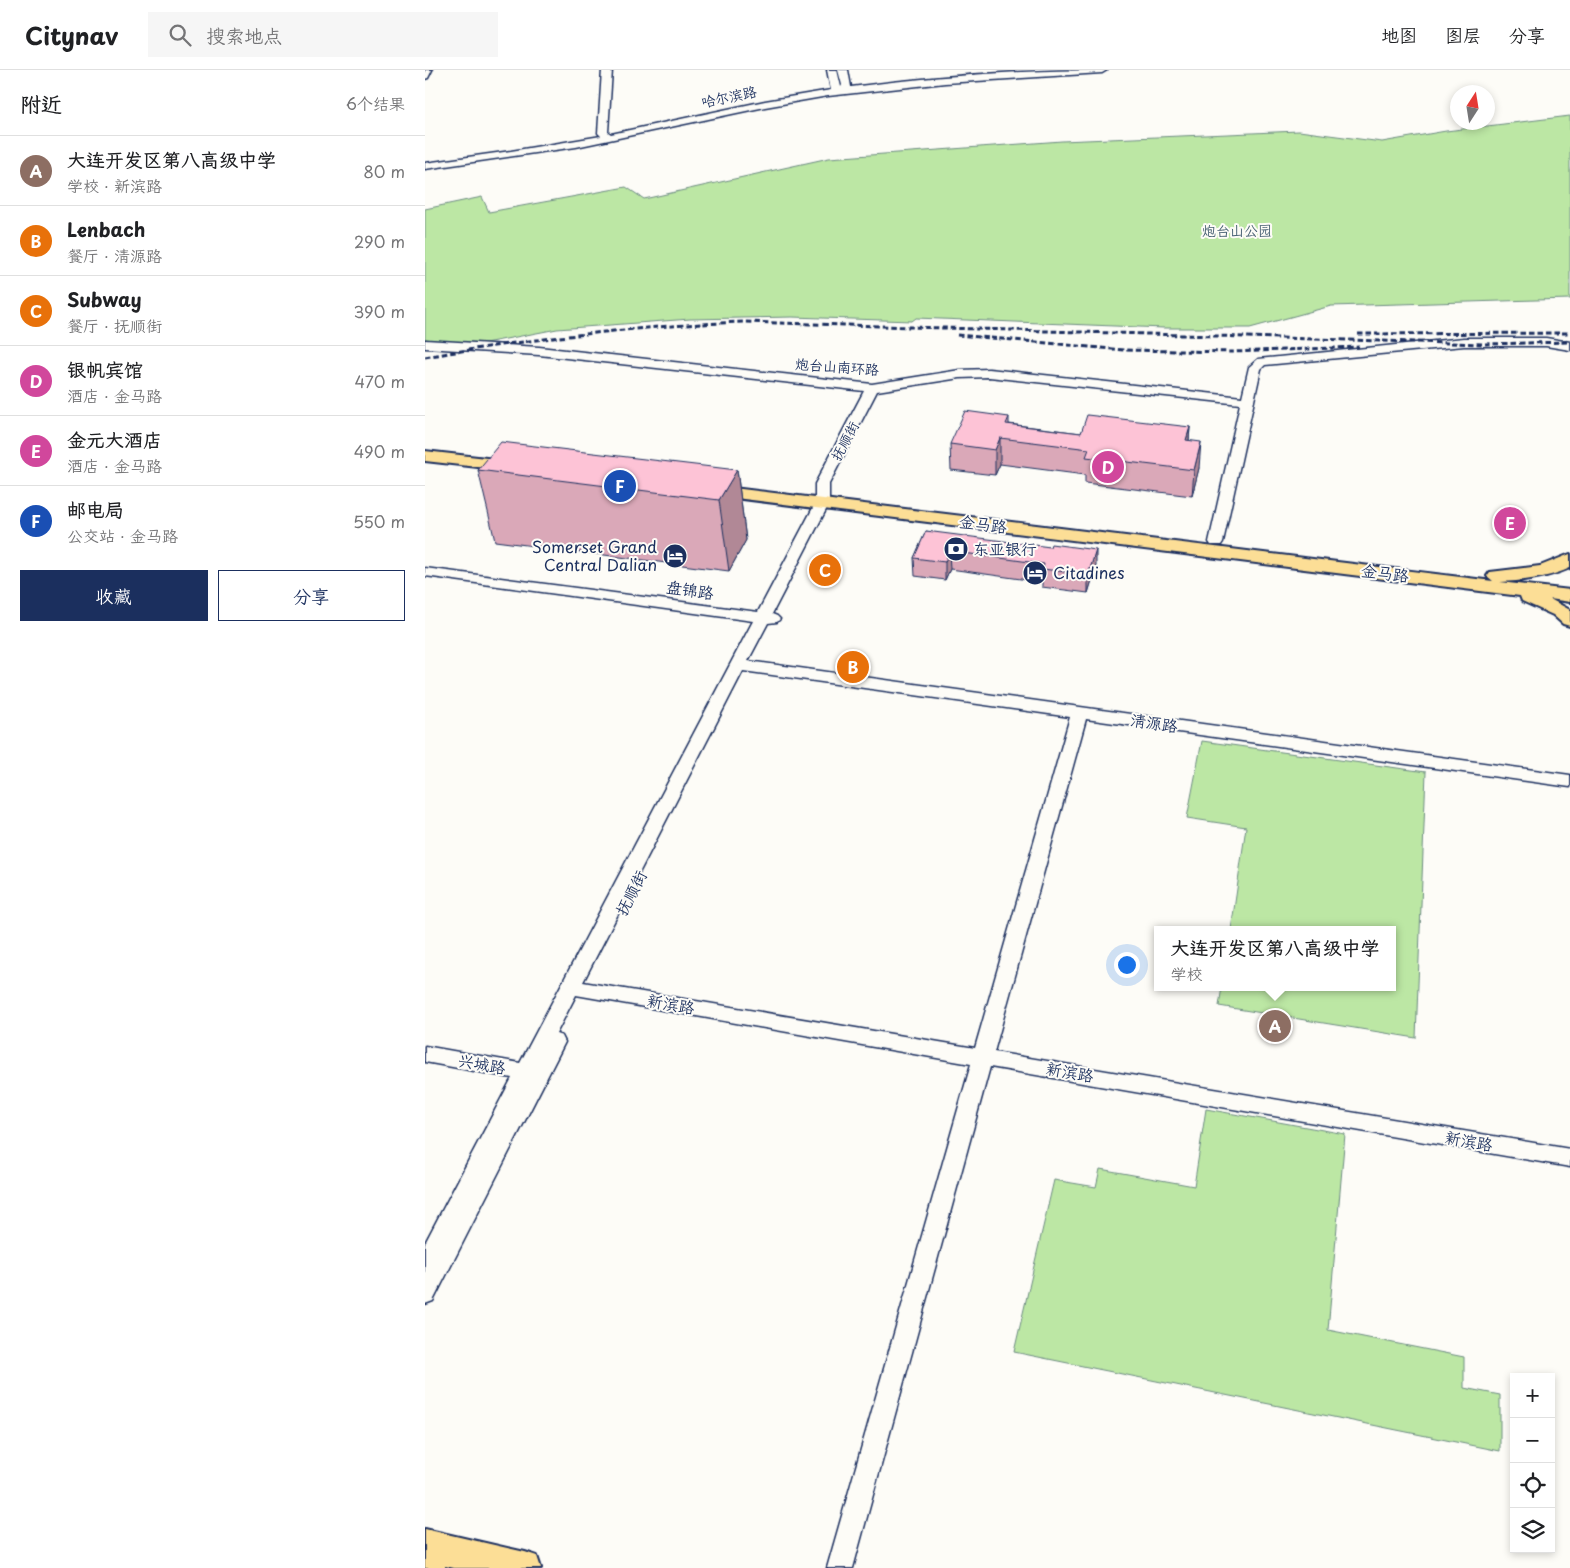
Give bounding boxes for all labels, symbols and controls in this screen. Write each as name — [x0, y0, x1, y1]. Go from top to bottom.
search box — [148, 12, 498, 57]
text: Citynav — [25, 17, 118, 53]
icon: search — [166, 21, 194, 49]
text: 搜索地点 — [206, 21, 282, 49]
text: 地图 — [1381, 21, 1417, 48]
text: 图层 — [1445, 21, 1481, 48]
text: 分享 — [1509, 21, 1545, 48]
street label: 哈尔滨路 — [699, 80, 758, 113]
north arrow — [1450, 85, 1495, 130]
text: 附近 — [20, 87, 62, 119]
text: 6个结果 — [346, 91, 405, 115]
text: 大连开发区第八高级中学 — [67, 145, 276, 173]
text: A — [30, 159, 42, 183]
text: 80 m — [363, 159, 405, 183]
text: 学校 · 新滨路 — [67, 173, 162, 197]
text: Lenbach — [67, 215, 145, 243]
park label: 炮台山公园 — [1202, 220, 1272, 241]
text: B — [31, 229, 41, 253]
text: 290 m — [354, 229, 405, 253]
text: 餐厅 · 清源路 — [67, 243, 162, 267]
text: Subway — [67, 285, 141, 313]
text: C — [30, 299, 42, 323]
text: 390 m — [354, 299, 405, 323]
text: 餐厅 · 抚顺街 — [67, 313, 162, 337]
street label: 炮台山南环路 — [794, 353, 880, 380]
text: 银帆宾馆 — [67, 355, 143, 383]
text: D — [30, 369, 42, 393]
text: 470 m — [355, 369, 405, 393]
text: 酒店 · 金马路 — [67, 383, 162, 407]
street label: 抚顺街 — [825, 417, 864, 464]
text: 金元大酒店 — [67, 425, 162, 453]
text: E — [31, 439, 41, 463]
text: 490 m — [354, 439, 405, 463]
pin: D — [1092, 448, 1124, 486]
text: 酒店 · 金马路 — [67, 453, 162, 477]
pin: F — [604, 467, 636, 505]
text: 邮电局 — [67, 495, 124, 523]
pin: E — [1494, 504, 1526, 542]
street label: 金马路 — [958, 508, 1008, 538]
text: F — [31, 509, 41, 533]
text: 550 m — [353, 509, 405, 533]
text: 公交站 · 金马路 — [67, 523, 178, 547]
place label: Somerset Grand Central Dalian — [532, 534, 657, 576]
bank icon: 东亚银行 — [943, 536, 969, 562]
place label: 东亚银行 — [973, 536, 1037, 560]
hotel icon: Somerset Grand Central Dalian — [662, 543, 688, 569]
pin: C — [809, 551, 841, 589]
street label: 金马路 — [1360, 557, 1410, 587]
hotel icon: Citadines — [1022, 560, 1048, 586]
place label: Citadines — [1053, 560, 1125, 584]
button: 收藏 — [20, 570, 208, 621]
button: 分享 — [218, 570, 405, 621]
street label: 盘锦路 — [665, 574, 716, 604]
pin: B — [837, 648, 869, 686]
street label: 清源路 — [1129, 707, 1180, 737]
street label: 抚顺街 — [609, 866, 652, 919]
popup — [1154, 926, 1396, 991]
text: 大连开发区第八高级中学 — [1170, 933, 1380, 961]
your location — [1114, 952, 1140, 978]
text: 学校 — [1170, 961, 1203, 985]
street label: 新滨路 — [645, 987, 697, 1019]
pin: A — [1259, 1007, 1291, 1045]
street label: 兴城路 — [456, 1047, 508, 1079]
street label: 新滨路 — [1044, 1055, 1096, 1087]
street label: 新滨路 — [1443, 1124, 1495, 1156]
map controls — [1510, 1373, 1555, 1553]
button: + — [1510, 1373, 1555, 1418]
button: − — [1510, 1418, 1555, 1463]
button: locate — [1510, 1463, 1555, 1508]
button: layers — [1510, 1508, 1555, 1553]

